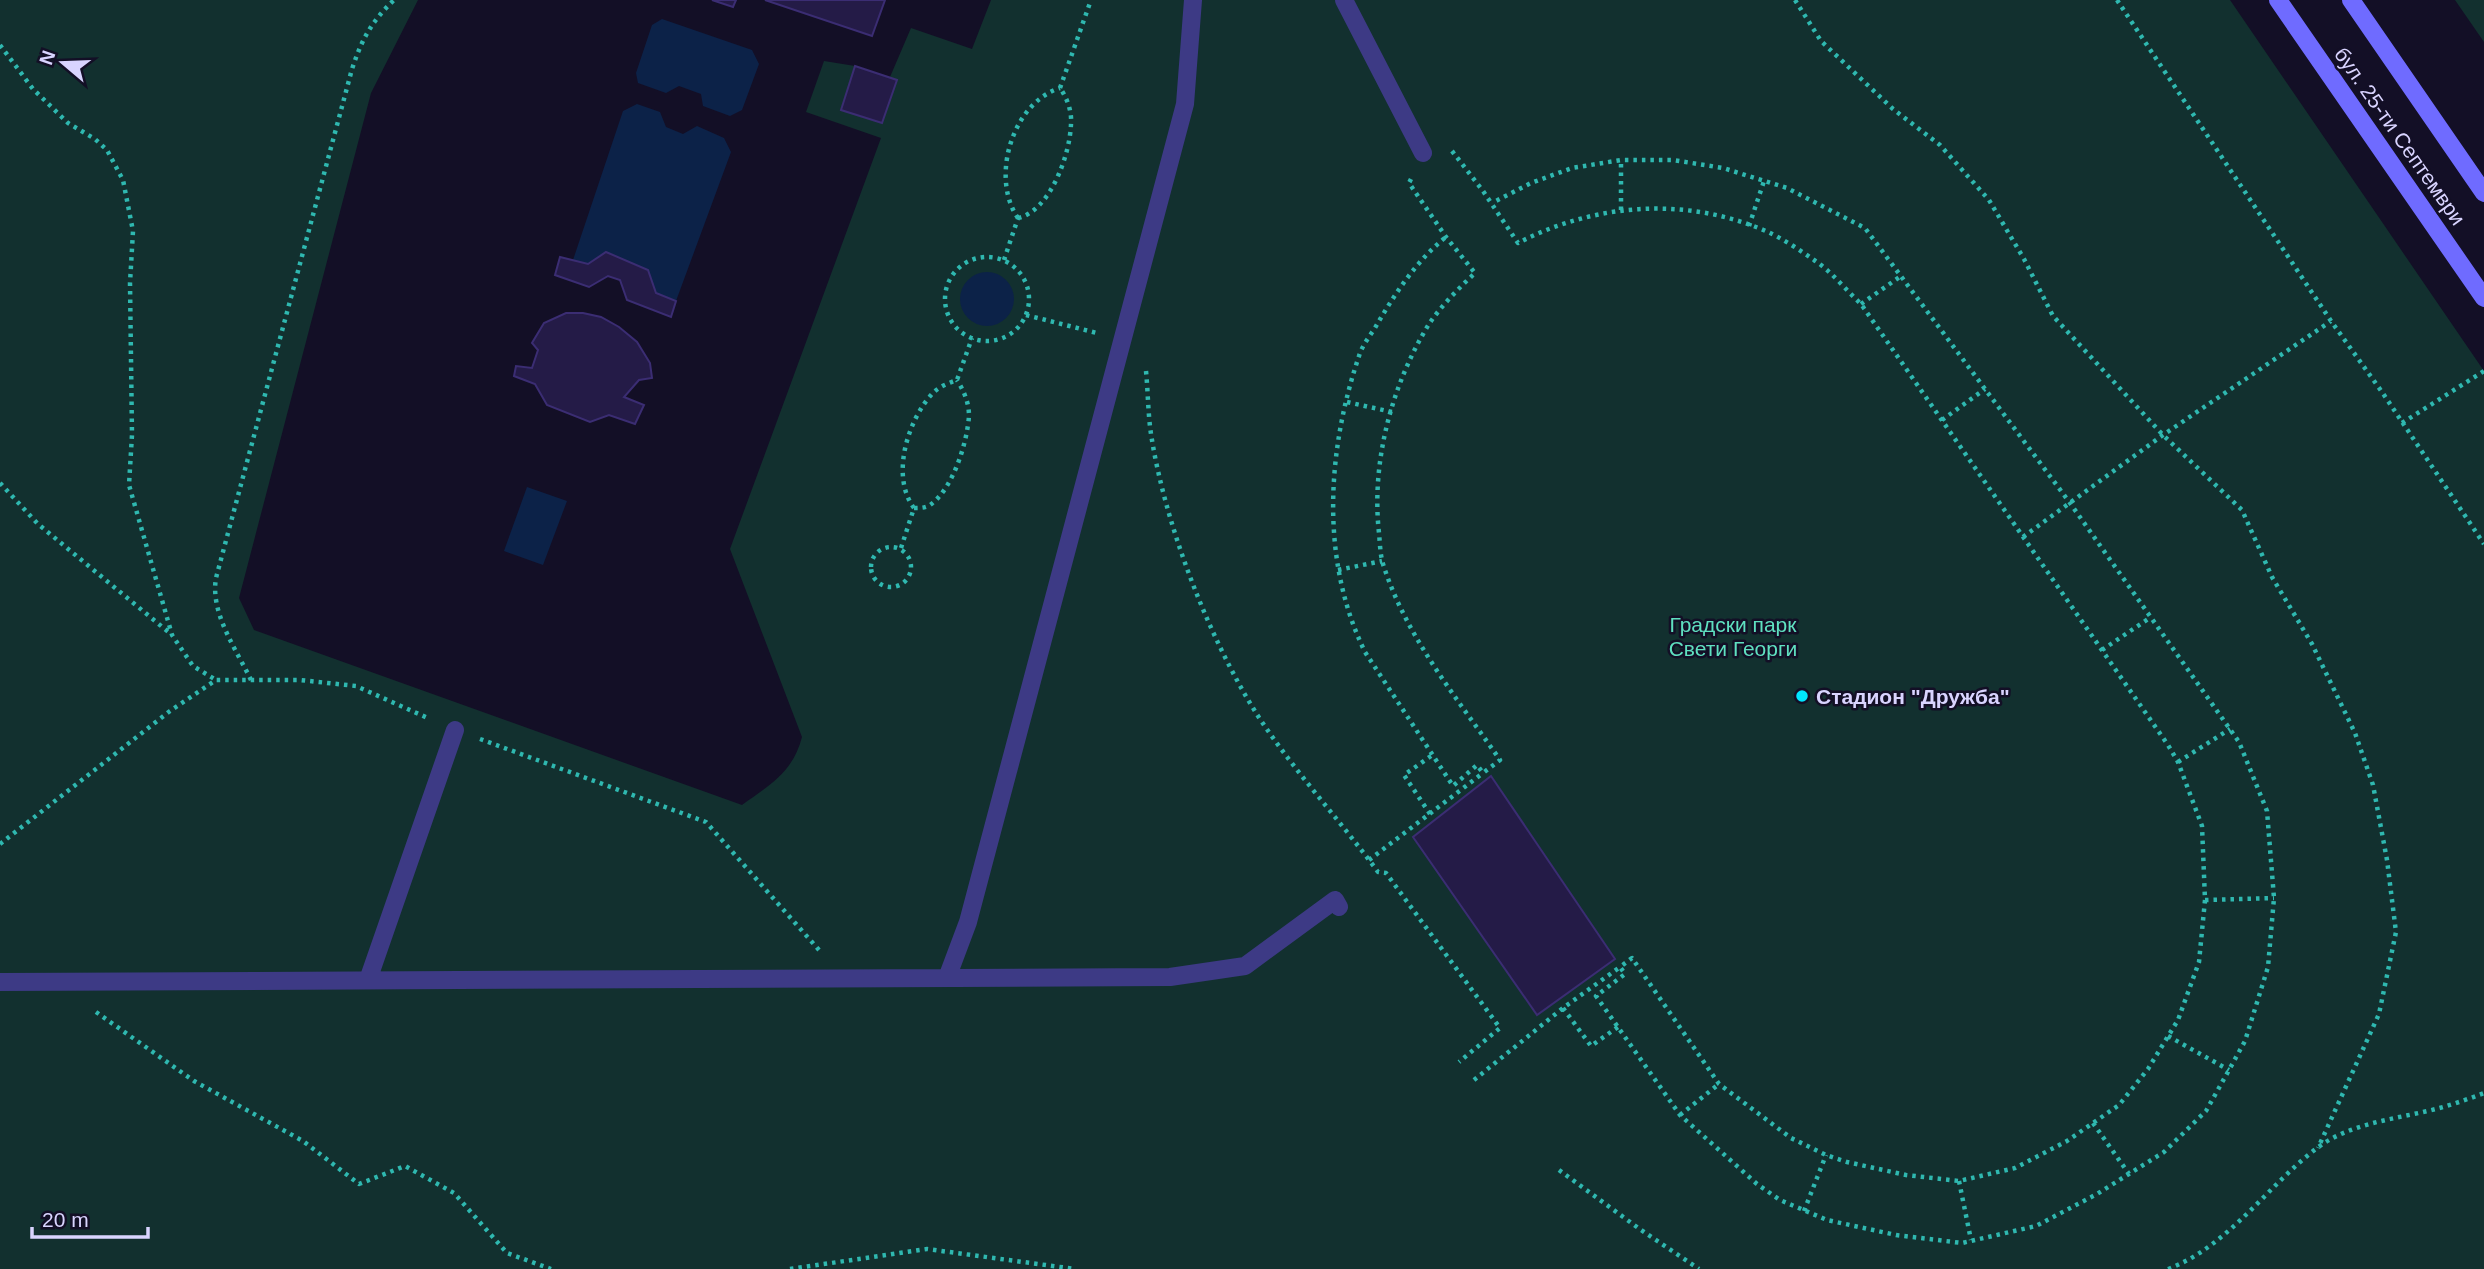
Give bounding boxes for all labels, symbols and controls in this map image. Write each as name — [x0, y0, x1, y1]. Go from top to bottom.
north arrow — [28, 28, 98, 98]
street label: бул. 25-ти Септември — [2330, 43, 2470, 229]
text: N — [35, 48, 60, 68]
park label: Градски парк Свети Георги — [1669, 613, 1797, 660]
place label: Стадион "Дружба" — [1816, 685, 2010, 708]
marker: Стадион "Дружба" — [1794, 688, 1810, 704]
scale bar — [32, 1196, 147, 1240]
text: 20 m — [42, 1208, 89, 1231]

